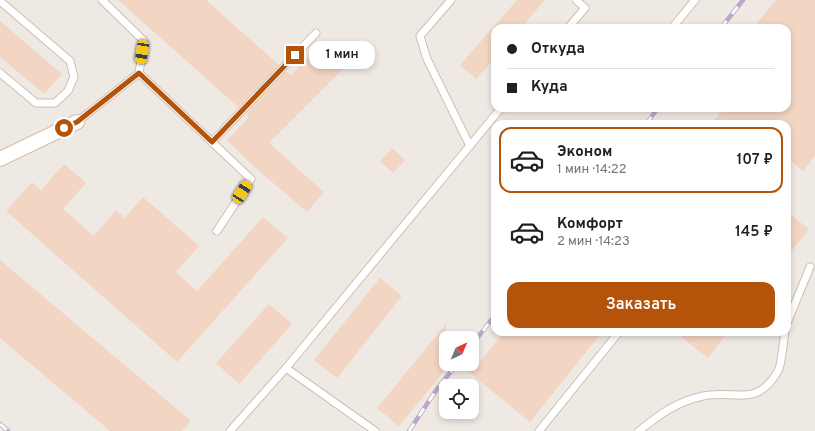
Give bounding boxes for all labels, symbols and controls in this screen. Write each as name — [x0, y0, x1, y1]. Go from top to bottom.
car — [134, 39, 150, 65]
text: Откуда — [531, 40, 585, 59]
callout: 1 мин — [309, 41, 375, 69]
route end — [286, 46, 304, 64]
text: 1 мин — [325, 47, 359, 63]
text: Куда — [531, 78, 568, 97]
route start — [55, 119, 73, 137]
icon: car — [509, 142, 545, 178]
text: Эконом — [557, 143, 612, 162]
text: 107 ₽ — [736, 151, 773, 170]
text: 1 мин · 14:22 — [557, 162, 627, 178]
car — [230, 179, 254, 205]
icon: car — [509, 214, 545, 250]
text: Комфорт — [557, 215, 623, 234]
text: 145 ₽ — [735, 223, 773, 242]
text: 2 мин · 14:23 — [557, 234, 630, 250]
button: Заказать — [507, 282, 775, 328]
north arrow — [439, 331, 479, 371]
map controls — [439, 331, 479, 419]
button: locate — [439, 379, 479, 419]

